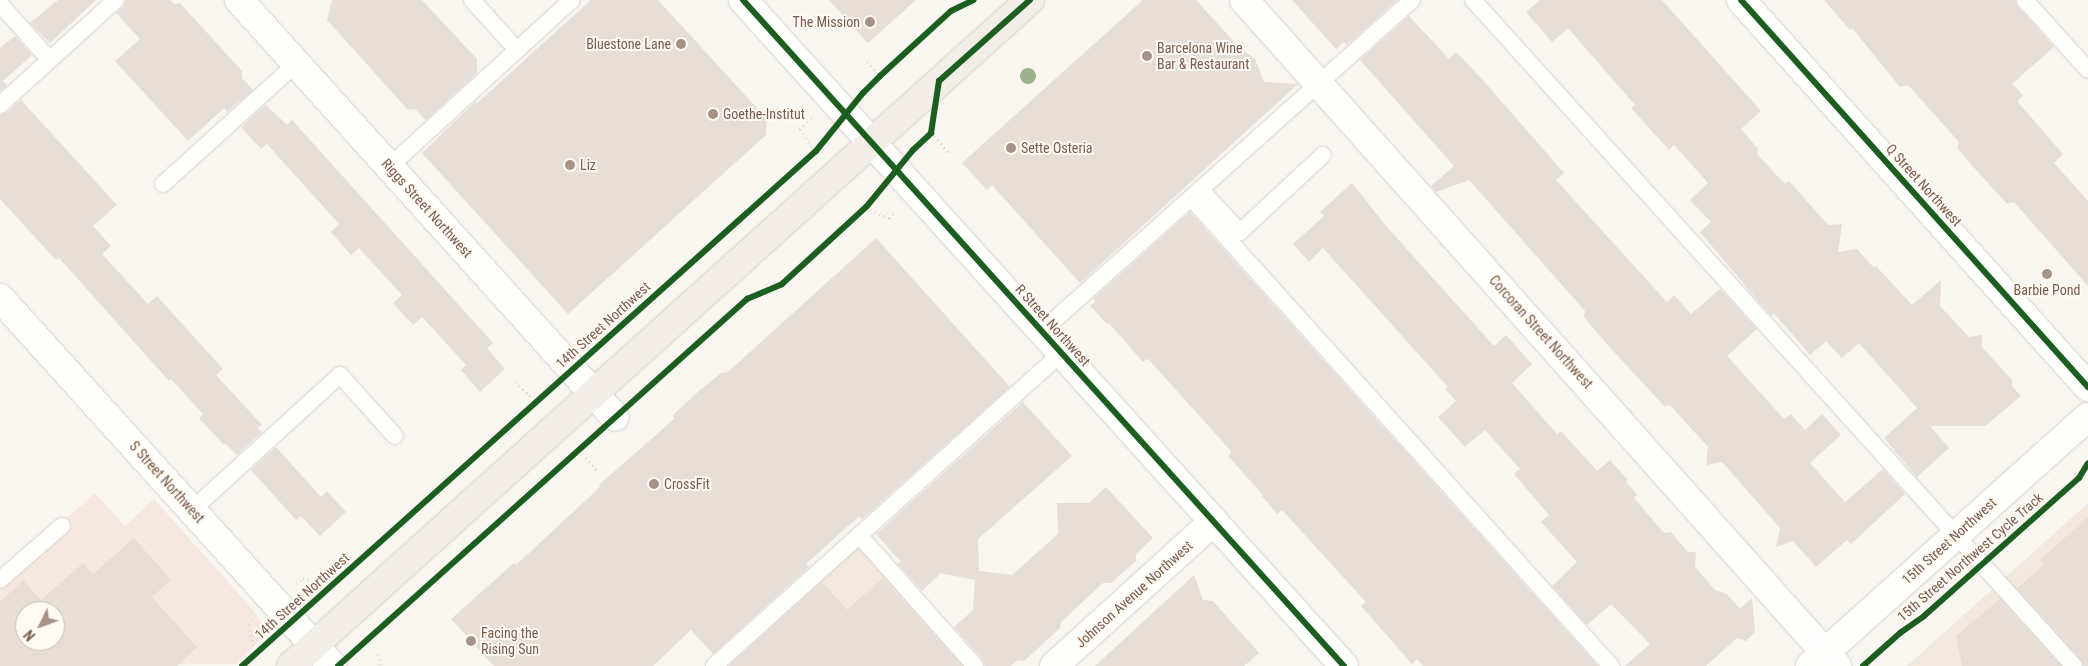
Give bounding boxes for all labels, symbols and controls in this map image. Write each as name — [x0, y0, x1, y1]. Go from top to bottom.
place label: The Mission — [793, 14, 860, 30]
marker: The Mission — [864, 16, 876, 28]
place label: Bluestone Lane — [586, 36, 671, 52]
marker: Bluestone Lane — [675, 38, 687, 50]
place label: Barcelona Wine Bar & Restaurant — [1157, 40, 1249, 72]
marker: Barcelona Wine Bar & Restaurant — [1141, 50, 1153, 62]
place label: Goethe-Institut — [723, 106, 805, 122]
marker: Goethe-Institut — [707, 108, 719, 120]
place label: Sette Osteria — [1021, 140, 1093, 156]
street label: Q Street Northwest — [1883, 140, 1965, 230]
marker: Sette Osteria — [1005, 142, 1017, 154]
street label: Riggs Street Northwest — [378, 155, 476, 261]
place label: Liz — [580, 157, 596, 173]
marker: Liz — [564, 159, 576, 171]
marker: Barbie Pond — [2041, 268, 2053, 280]
street label: Corcoran Street Northwest — [1486, 272, 1596, 392]
street label: 14th Street Northwest — [552, 278, 654, 372]
street label: R Street Northwest — [1012, 281, 1094, 369]
place label: Barbie Pond — [2014, 282, 2080, 298]
street label: S Street Northwest — [126, 438, 208, 526]
place label: CrossFit — [664, 476, 710, 492]
marker: CrossFit — [648, 478, 660, 490]
street label: 15th Street Northwest Cycle Track — [1894, 489, 2046, 625]
street label: 15th Street Northwest — [1898, 494, 2000, 588]
street label: Johnson Avenue Northwest — [1072, 537, 1196, 651]
street label: 14th Street Northwest — [251, 549, 353, 643]
north arrow — [15, 601, 65, 651]
place label: Facing the Rising Sun — [481, 625, 539, 658]
text: N — [21, 627, 38, 644]
marker: Facing the Rising Sun — [465, 635, 477, 647]

